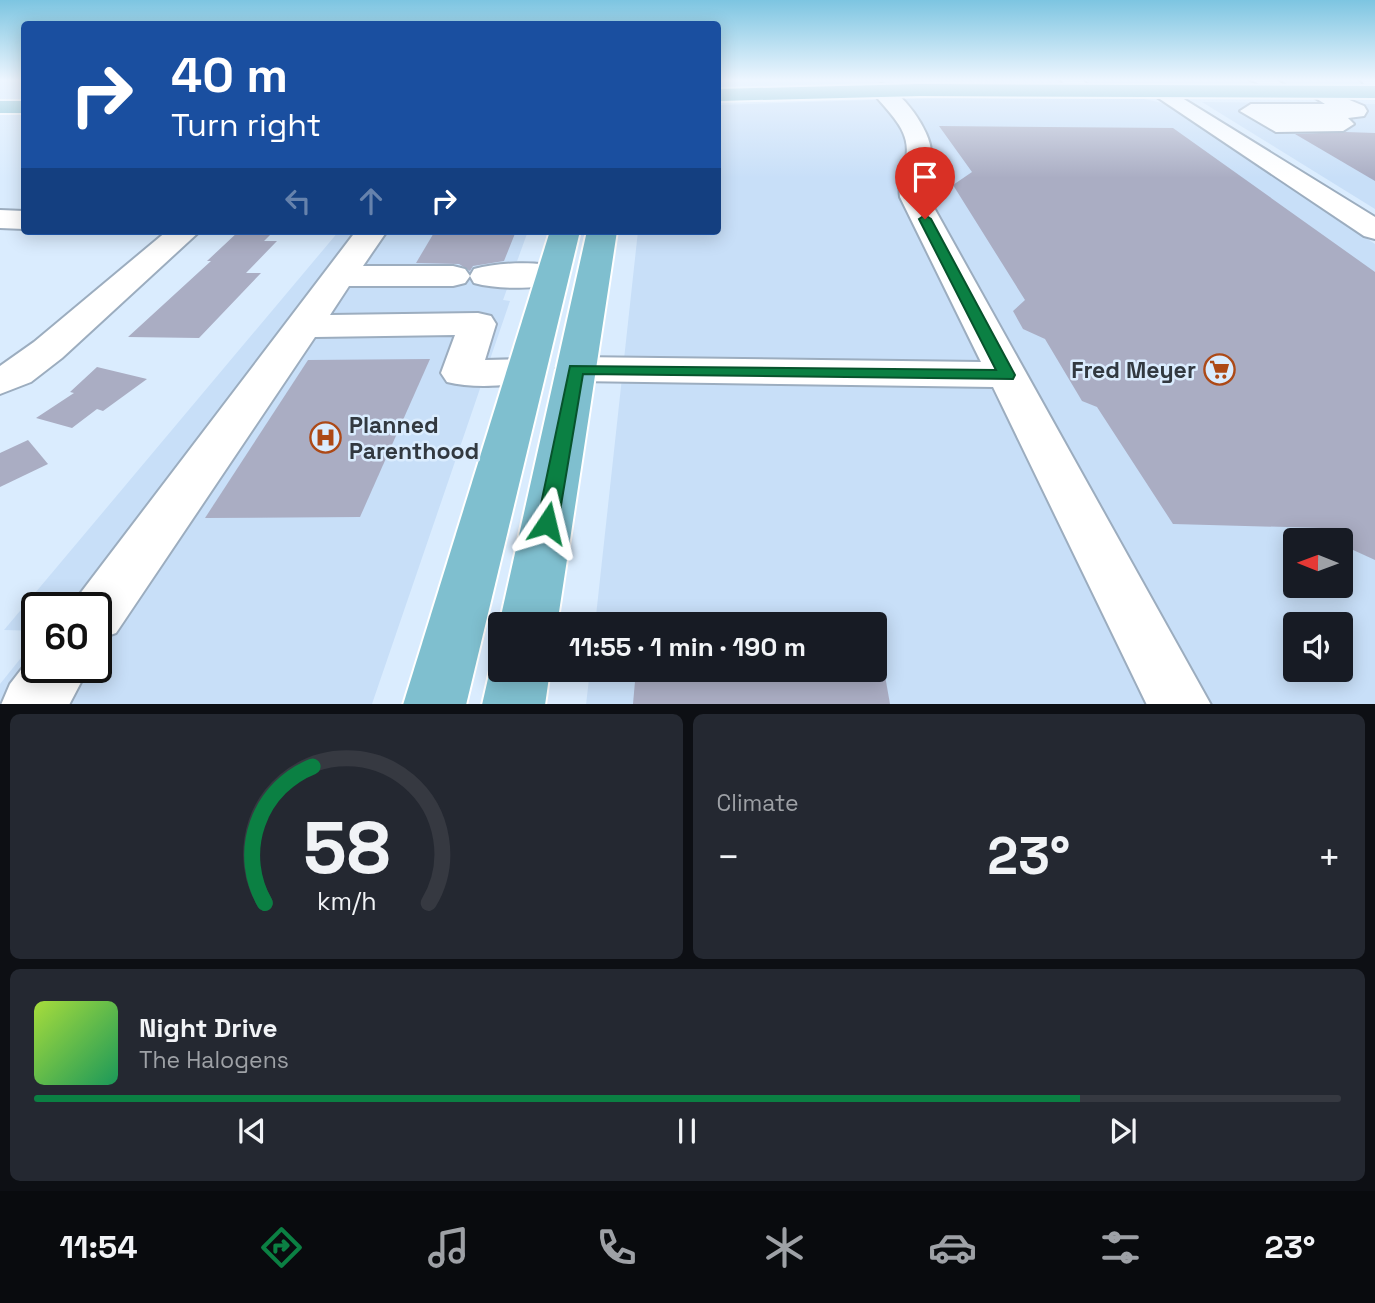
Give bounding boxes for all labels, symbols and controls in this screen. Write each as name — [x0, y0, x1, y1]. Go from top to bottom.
text: 40 m — [171, 44, 288, 106]
icon: right — [56, 49, 147, 140]
text: Turn right — [171, 105, 321, 145]
pin — [895, 147, 955, 219]
icon: arrive — [906, 158, 944, 196]
icon: left — [279, 182, 317, 220]
icon: ahead — [352, 182, 390, 220]
icon: right — [425, 182, 463, 220]
supermarket icon: Fred Meyer — [1202, 353, 1236, 387]
place label: Fred Meyer — [1071, 355, 1196, 385]
place label: Planned Parenthood — [349, 410, 479, 466]
hospital icon: Planned Parenthood — [309, 421, 343, 455]
position arrow — [510, 486, 584, 560]
north arrow — [1283, 528, 1353, 598]
map controls — [1283, 528, 1353, 682]
speed limit sign: 60 — [21, 592, 112, 683]
button: sound — [1283, 612, 1353, 682]
text: 11:55 · 1 min · 190 m — [569, 630, 806, 664]
text: Climate — [717, 788, 799, 818]
text: 58 — [303, 801, 390, 894]
text: 23° — [987, 823, 1070, 889]
text: − — [717, 833, 740, 881]
text: + — [1317, 833, 1341, 881]
text: km/h — [316, 884, 376, 916]
text: Night Drive — [139, 1011, 277, 1045]
text: The Halogens — [139, 1045, 289, 1075]
icon: previous — [233, 1112, 271, 1150]
icon: pause — [668, 1112, 706, 1150]
icon: next — [1104, 1112, 1142, 1150]
icon: directions — [257, 1223, 306, 1272]
icon: music — [424, 1223, 473, 1272]
icon: phone — [592, 1223, 641, 1272]
icon: climate — [760, 1223, 809, 1272]
icon: car — [928, 1223, 977, 1272]
icon: filters — [1096, 1223, 1145, 1272]
text: 11:54 — [59, 1227, 138, 1267]
text: 23° — [1264, 1227, 1315, 1267]

